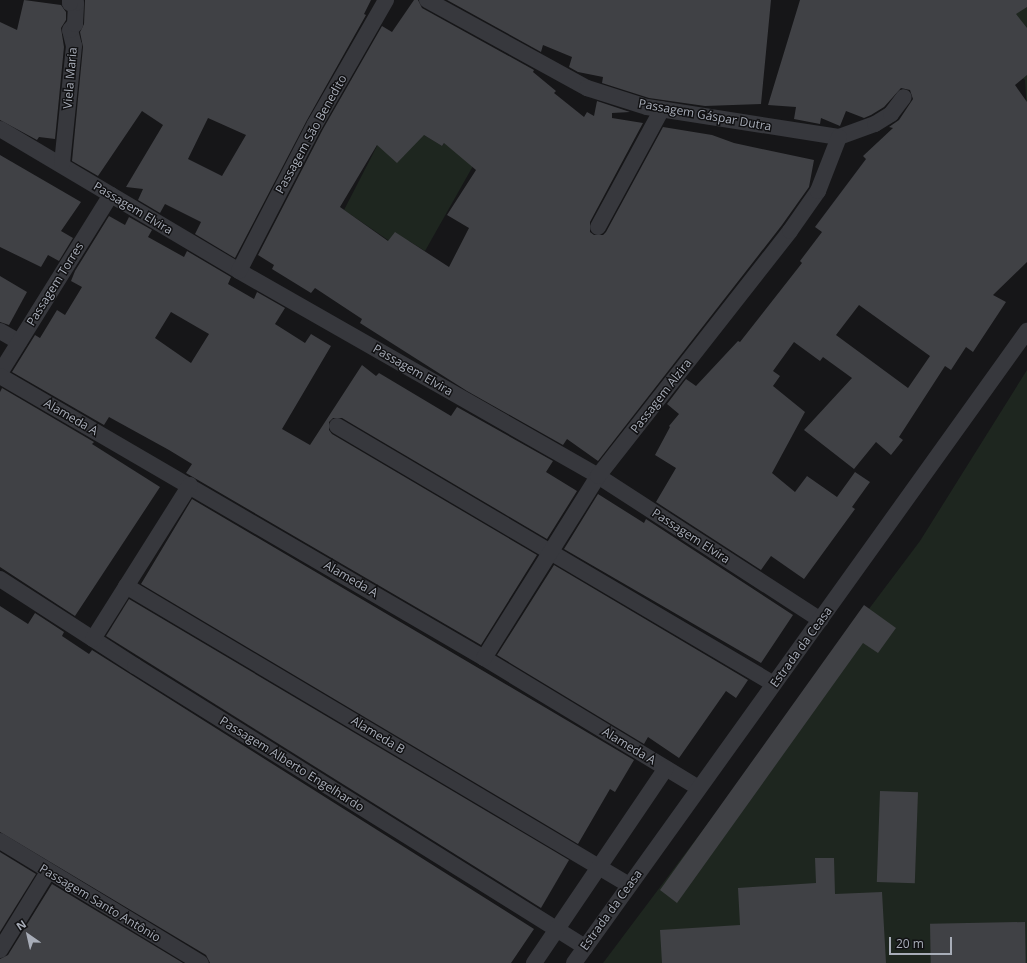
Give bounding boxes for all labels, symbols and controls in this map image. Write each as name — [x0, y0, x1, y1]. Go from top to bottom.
street label: Viela Maria — [60, 47, 80, 109]
street label: Passagem São Benedito — [272, 72, 350, 196]
street label: Passagem Gáspar Dutra — [638, 96, 772, 134]
street label: Passagem Elvira — [91, 179, 175, 237]
street label: Passagem Torres — [24, 240, 86, 328]
street label: Passagem Elvira — [371, 341, 455, 399]
street label: Passagem Alzira — [628, 356, 694, 436]
street label: Alameda A — [41, 396, 101, 438]
street label: Passagem Elvira — [649, 506, 733, 566]
street label: Alameda A — [321, 558, 381, 600]
street label: Estrada da Ceasa — [767, 604, 835, 690]
street label: Alameda B — [349, 713, 407, 757]
street label: Passagem Alberto Engelhardo — [217, 714, 367, 814]
street label: Alameda A — [600, 724, 658, 768]
street label: Passagem Santo Antônio — [37, 861, 163, 945]
street label: Estrada da Ceasa — [577, 867, 645, 953]
north arrow — [8, 915, 48, 955]
text: N — [13, 916, 29, 933]
scale bar — [891, 929, 954, 955]
text: 20 m — [896, 935, 924, 952]

